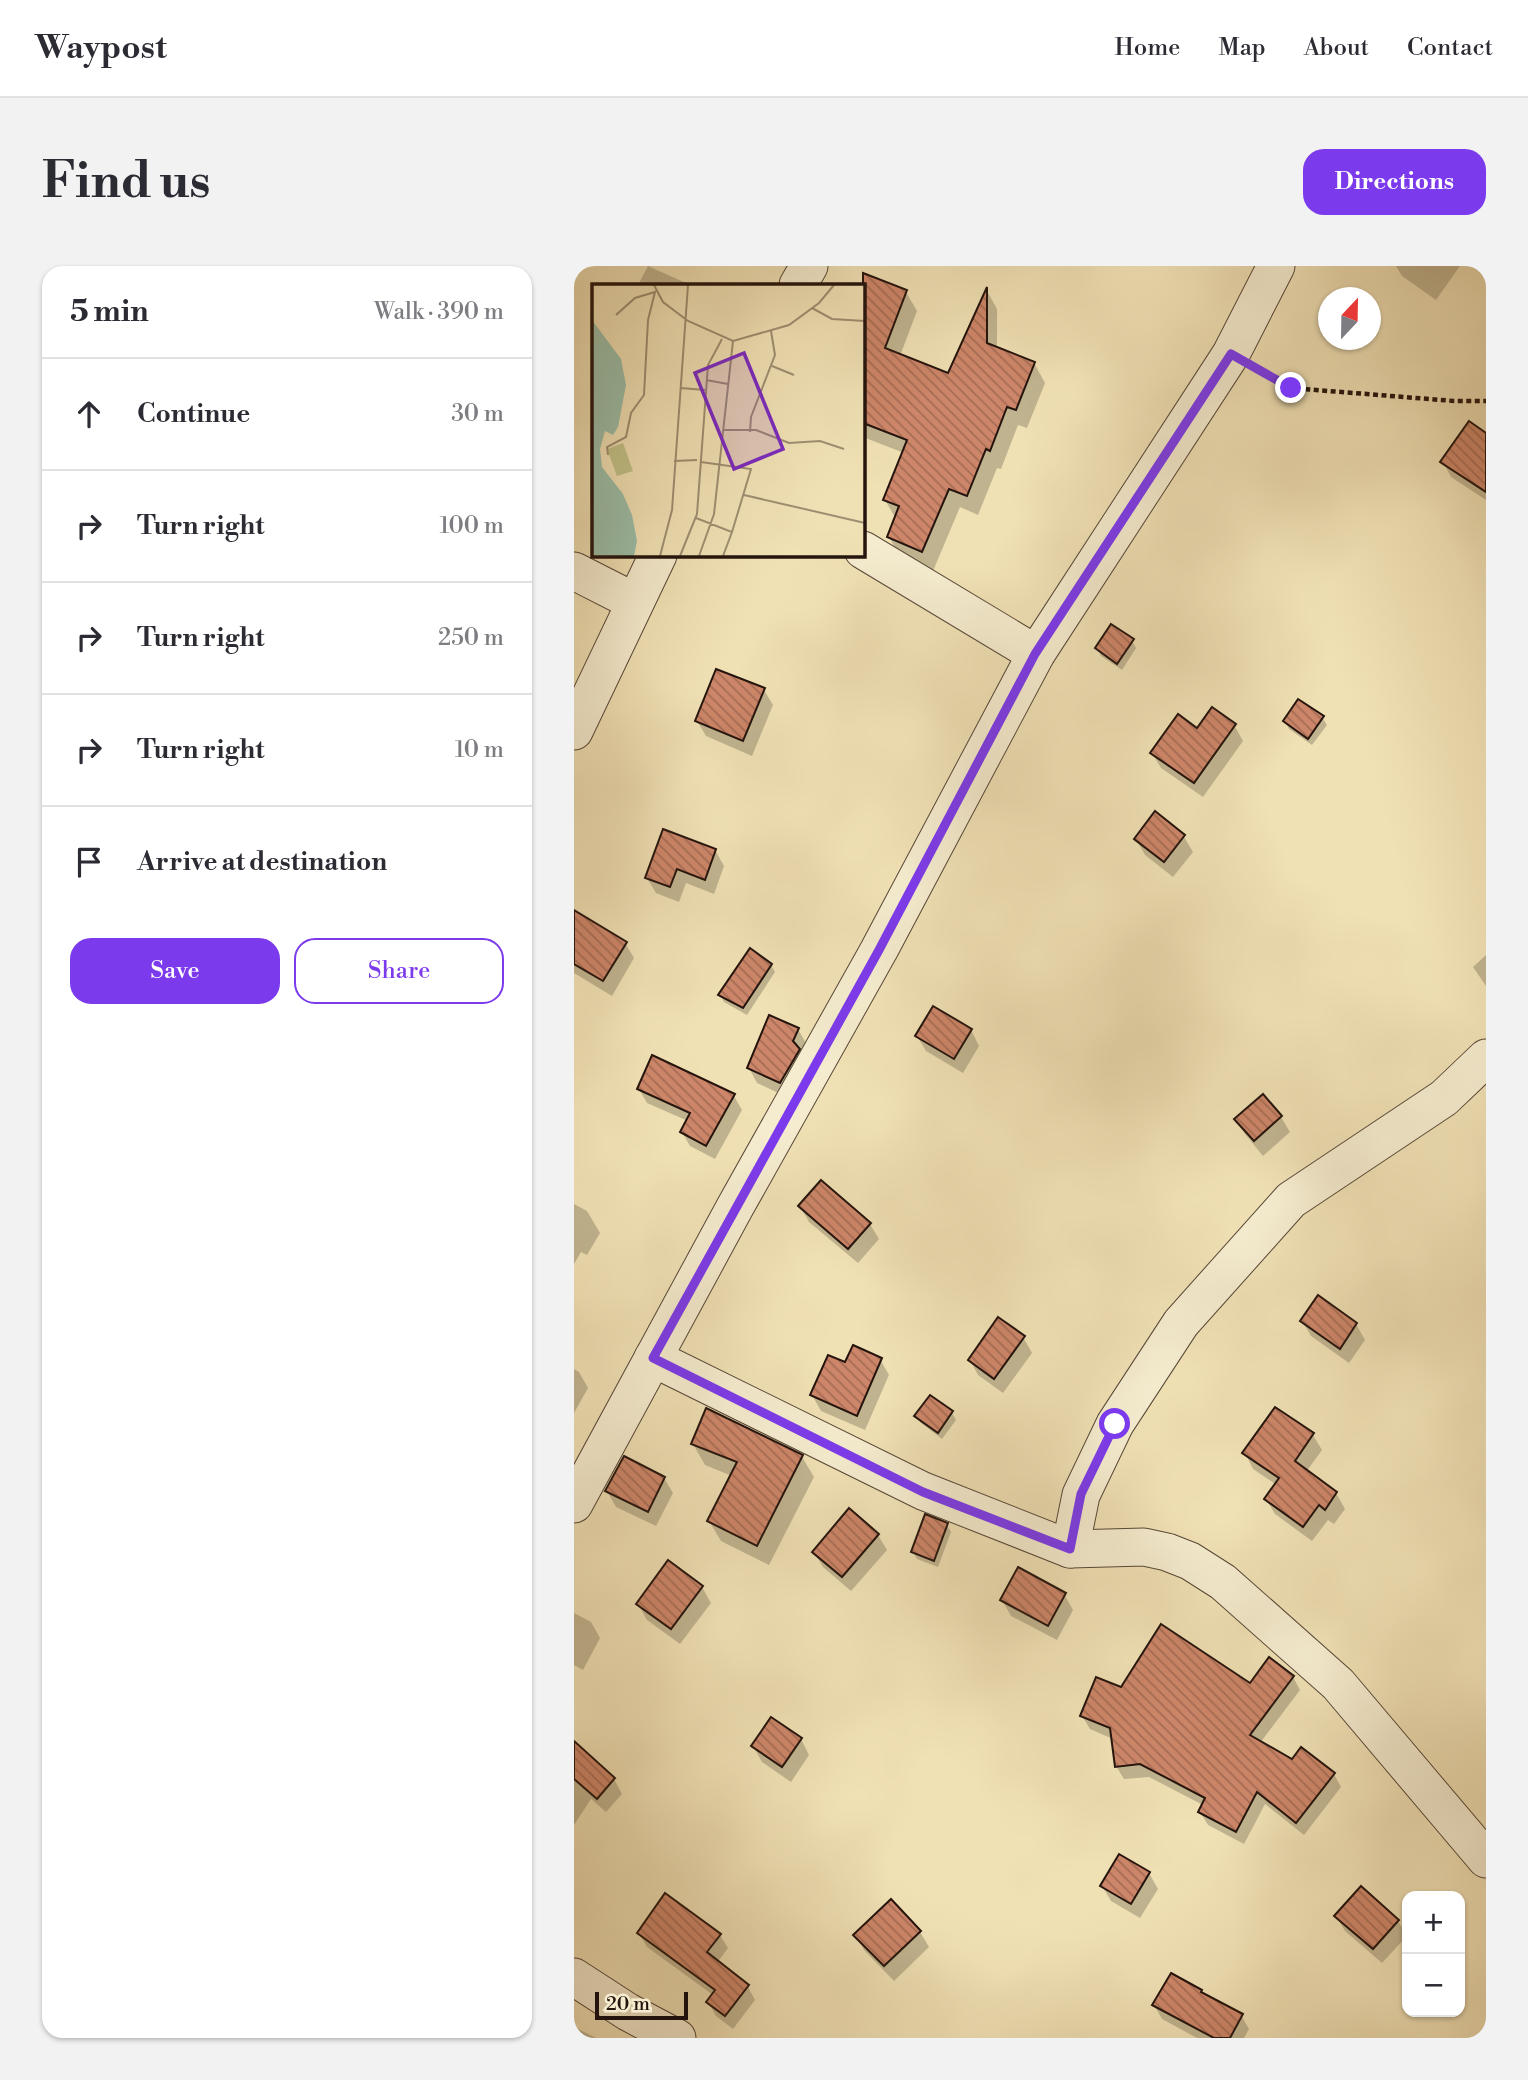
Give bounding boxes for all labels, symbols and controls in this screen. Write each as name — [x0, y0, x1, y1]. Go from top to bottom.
text: Waypost — [35, 28, 167, 69]
text: Home — [1115, 33, 1180, 63]
text: Map — [1218, 33, 1266, 63]
text: About — [1304, 33, 1369, 63]
text: Contact — [1407, 33, 1493, 63]
button: Directions — [1303, 149, 1486, 215]
text: Find us — [42, 152, 211, 213]
inset map — [592, 284, 864, 556]
north arrow — [1318, 287, 1381, 350]
text: 5 min — [70, 293, 149, 331]
text: Walk · 390 m — [374, 298, 504, 326]
route end — [1275, 372, 1306, 403]
icon: ahead — [70, 395, 108, 433]
text: Continue — [137, 398, 250, 430]
text: 30 m — [451, 400, 504, 428]
icon: right — [70, 507, 108, 545]
text: Turn right — [137, 510, 265, 542]
text: 100 m — [439, 512, 504, 540]
icon: right — [70, 619, 108, 657]
text: Turn right — [137, 622, 265, 654]
text: 250 m — [438, 624, 504, 652]
icon: right — [70, 731, 108, 769]
text: Turn right — [137, 734, 265, 766]
text: 10 m — [455, 736, 504, 764]
icon: arrive — [70, 843, 108, 881]
text: Arrive at destination — [137, 846, 387, 878]
button: Save — [70, 938, 280, 1004]
button: Share — [294, 938, 504, 1004]
route start — [1099, 1408, 1130, 1439]
map controls — [1402, 1891, 1465, 2017]
button: + — [1402, 1891, 1465, 1954]
button: − — [1402, 1954, 1465, 2017]
scale bar — [595, 1989, 688, 2021]
text: 20 m — [606, 1992, 650, 2016]

